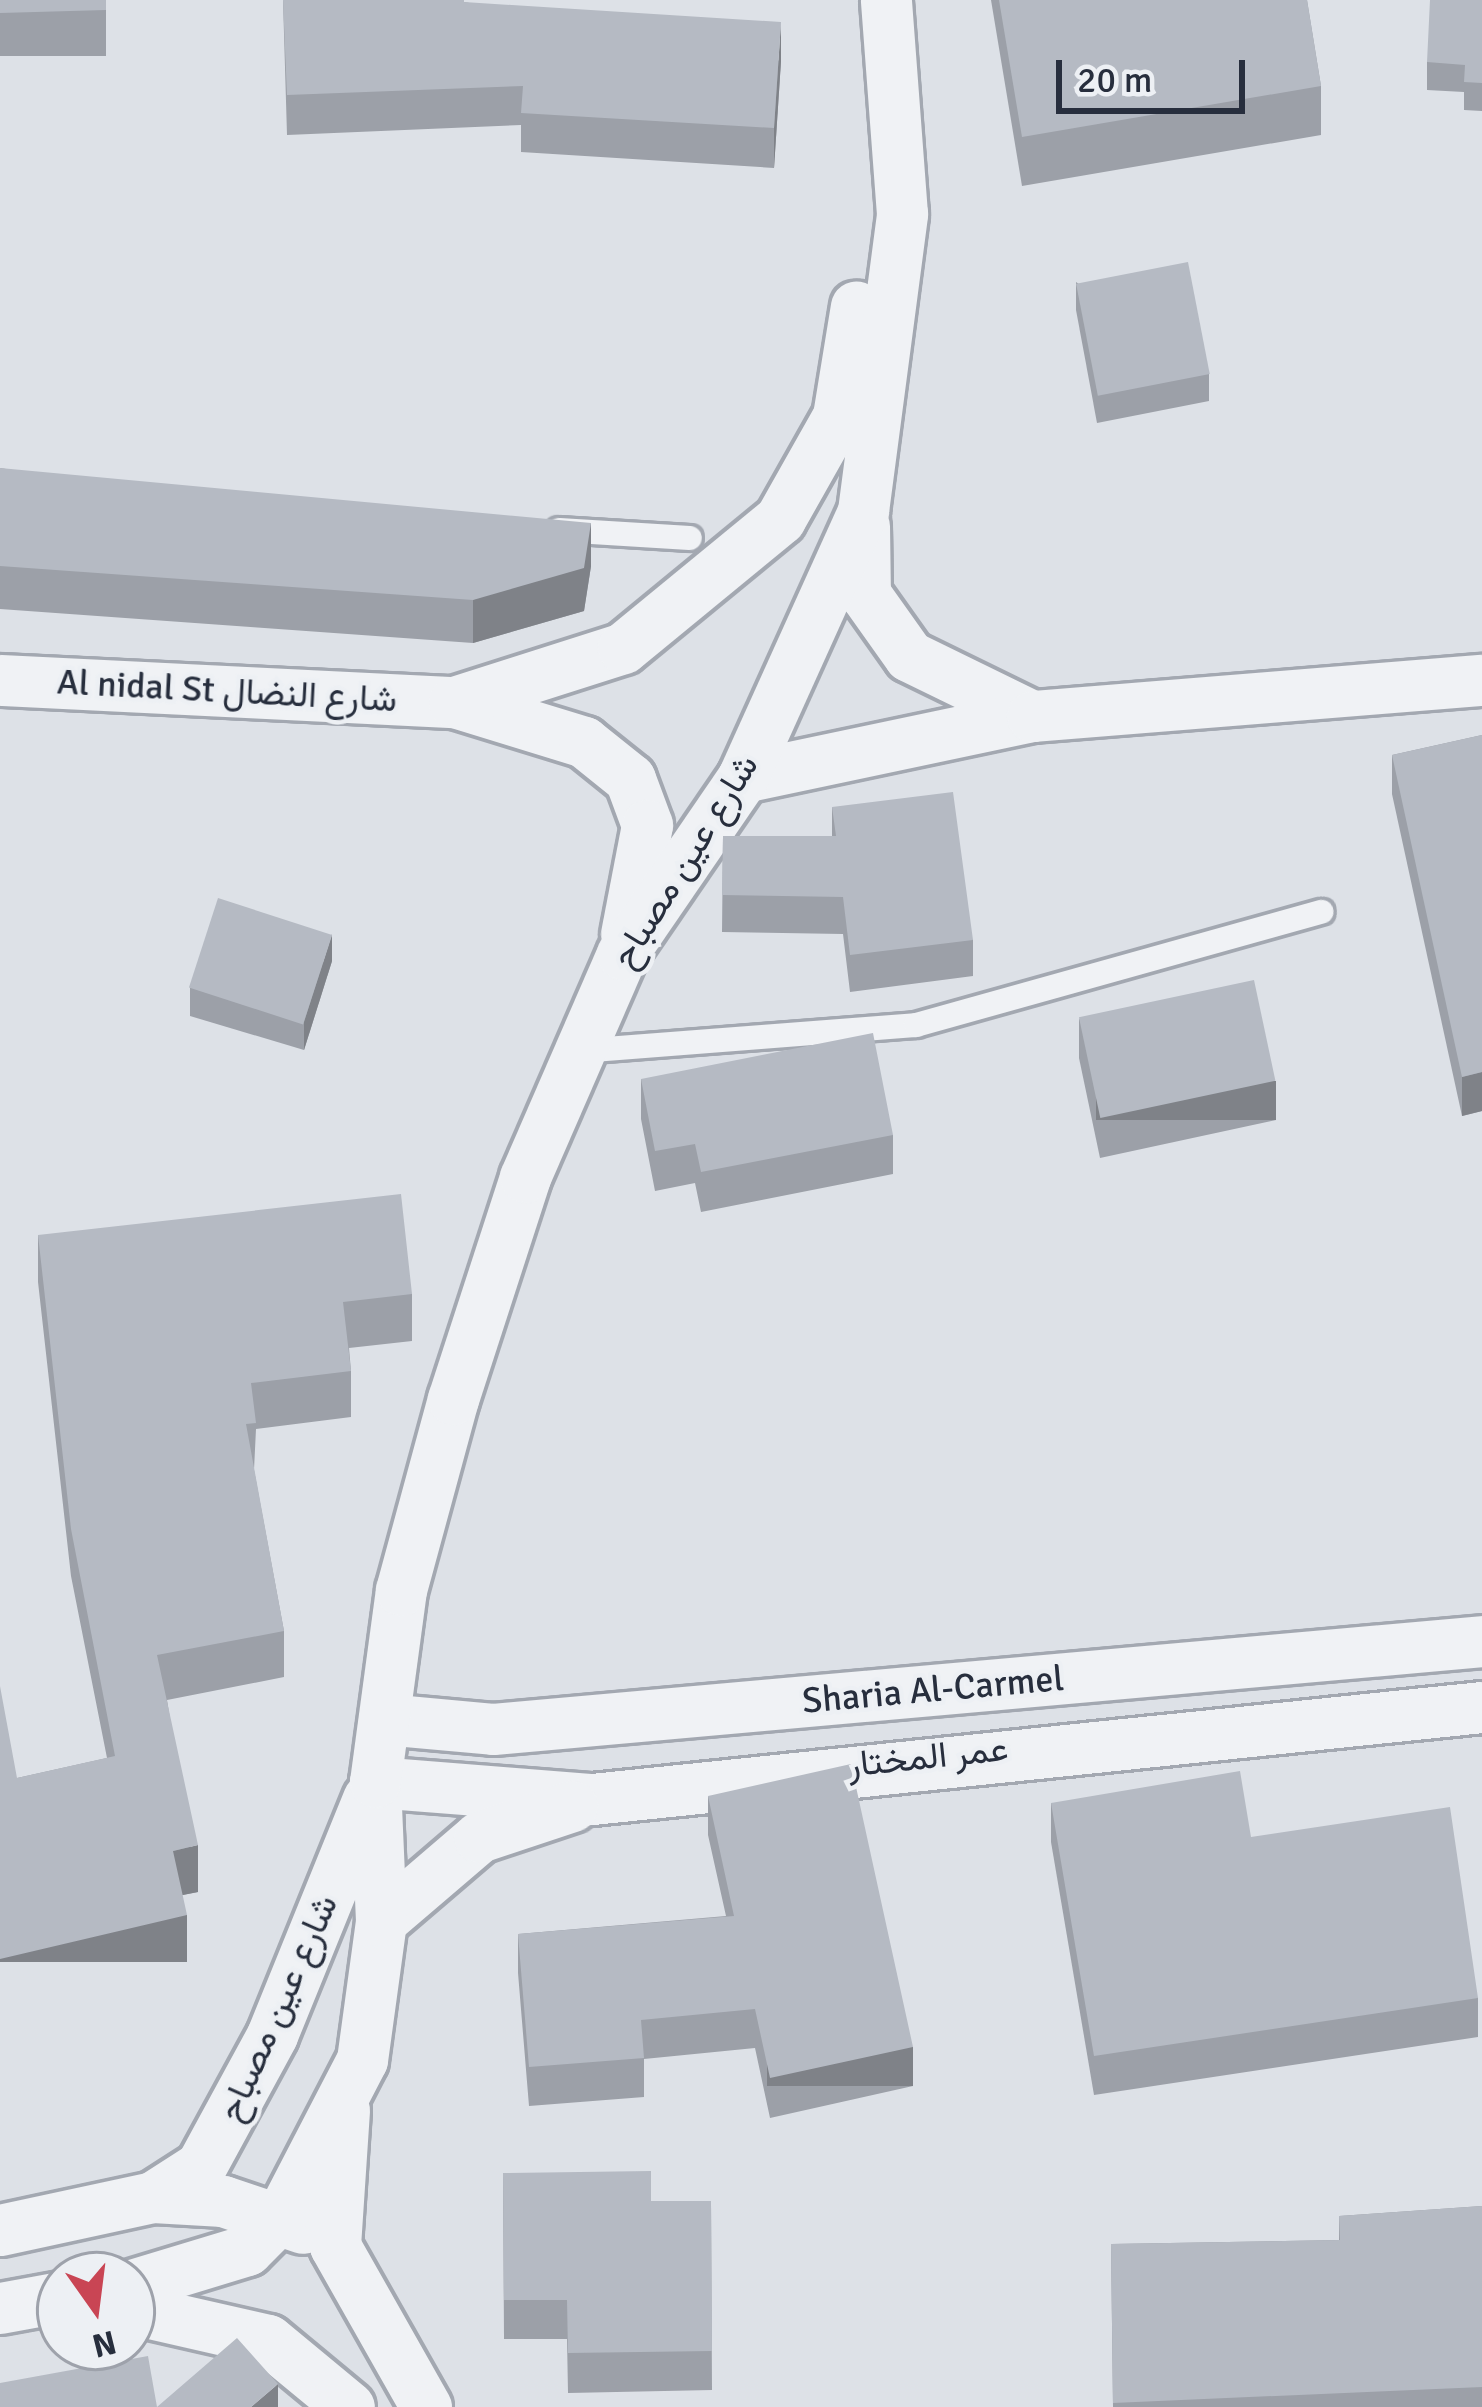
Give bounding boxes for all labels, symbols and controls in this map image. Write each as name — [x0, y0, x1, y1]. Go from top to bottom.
scale bar — [1062, 36, 1251, 110]
text: 20 m — [1077, 58, 1153, 103]
street label: Al nidal St شارع النضال — [56, 661, 398, 721]
street label: شارع عين مصباح — [602, 746, 768, 976]
street label: Sharia Al-Carmel — [800, 1657, 1066, 1723]
street label: عمر المختار — [846, 1727, 1010, 1787]
street label: شارع عين مصباح — [209, 1888, 347, 2128]
north arrow — [36, 2251, 156, 2371]
text: N — [88, 2321, 120, 2366]

